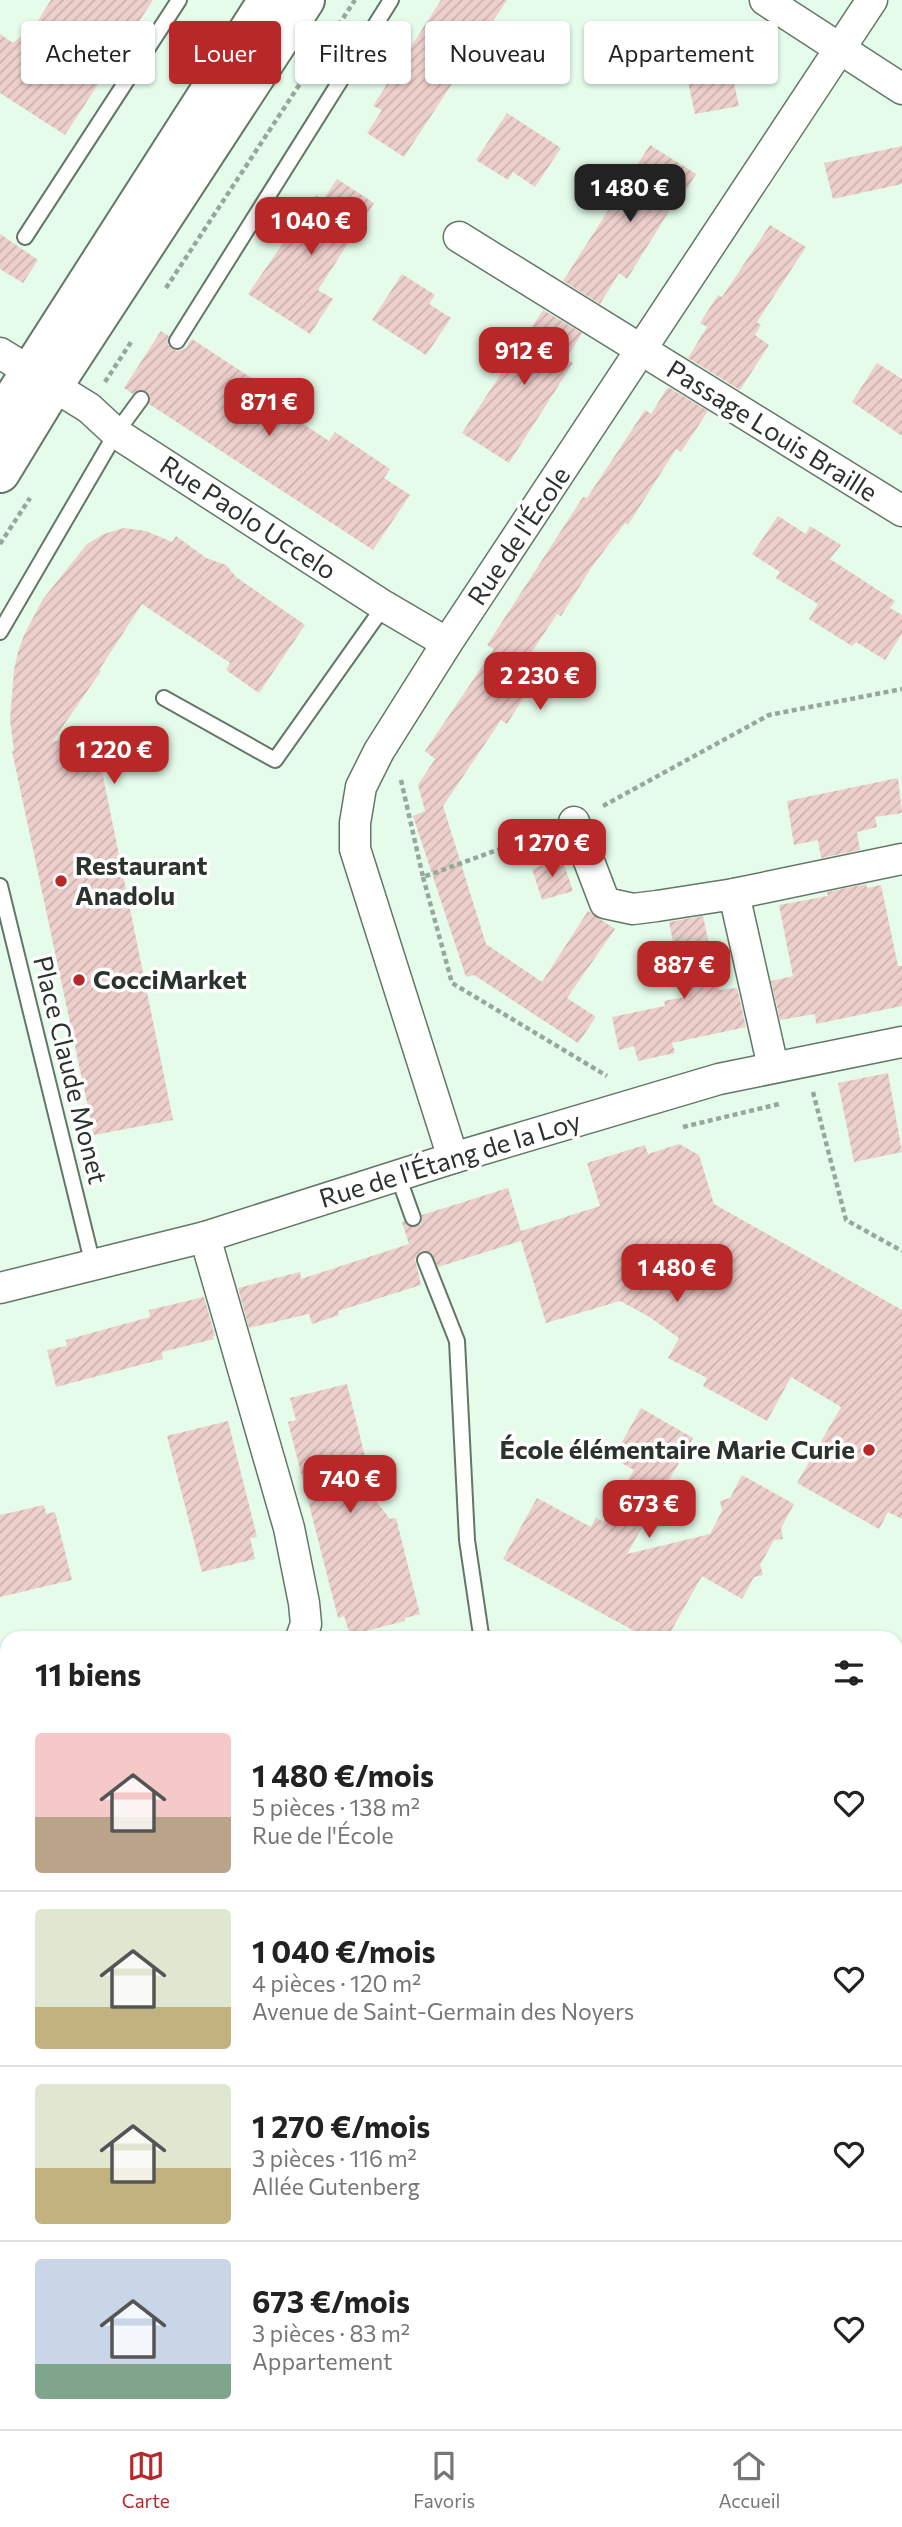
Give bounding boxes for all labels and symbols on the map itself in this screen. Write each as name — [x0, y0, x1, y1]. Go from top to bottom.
pin: 1 480 € — [565, 164, 695, 224]
pin: 1 040 € — [246, 198, 376, 257]
pin: 912 € — [475, 328, 573, 387]
street label: Passage Louis Braille — [662, 352, 884, 507]
pin: 871 € — [220, 378, 318, 438]
street label: Rue Paolo Uccelo — [155, 448, 343, 585]
street label: Rue de l'École — [460, 460, 575, 610]
pin: 2 230 € — [475, 652, 605, 712]
pin: 1 220 € — [49, 726, 179, 786]
pin: 1 270 € — [487, 820, 617, 879]
place label: Restaurant Anadolu — [75, 849, 207, 910]
marker: Restaurant Anadolu — [53, 873, 69, 889]
pin: 887 € — [635, 942, 733, 1001]
street label: Place Claude Monet — [28, 952, 115, 1187]
place label: CocciMarket — [93, 963, 247, 994]
marker: CocciMarket — [71, 972, 87, 988]
street label: Rue de l'Étang de la Loy — [315, 1104, 584, 1213]
pin: 1 480 € — [612, 1244, 742, 1304]
place label: École élémentaire Marie Curie — [499, 1433, 855, 1464]
marker: École élémentaire Marie Curie — [861, 1442, 877, 1458]
pin: 740 € — [301, 1456, 399, 1515]
pin: 673 € — [600, 1480, 698, 1540]

